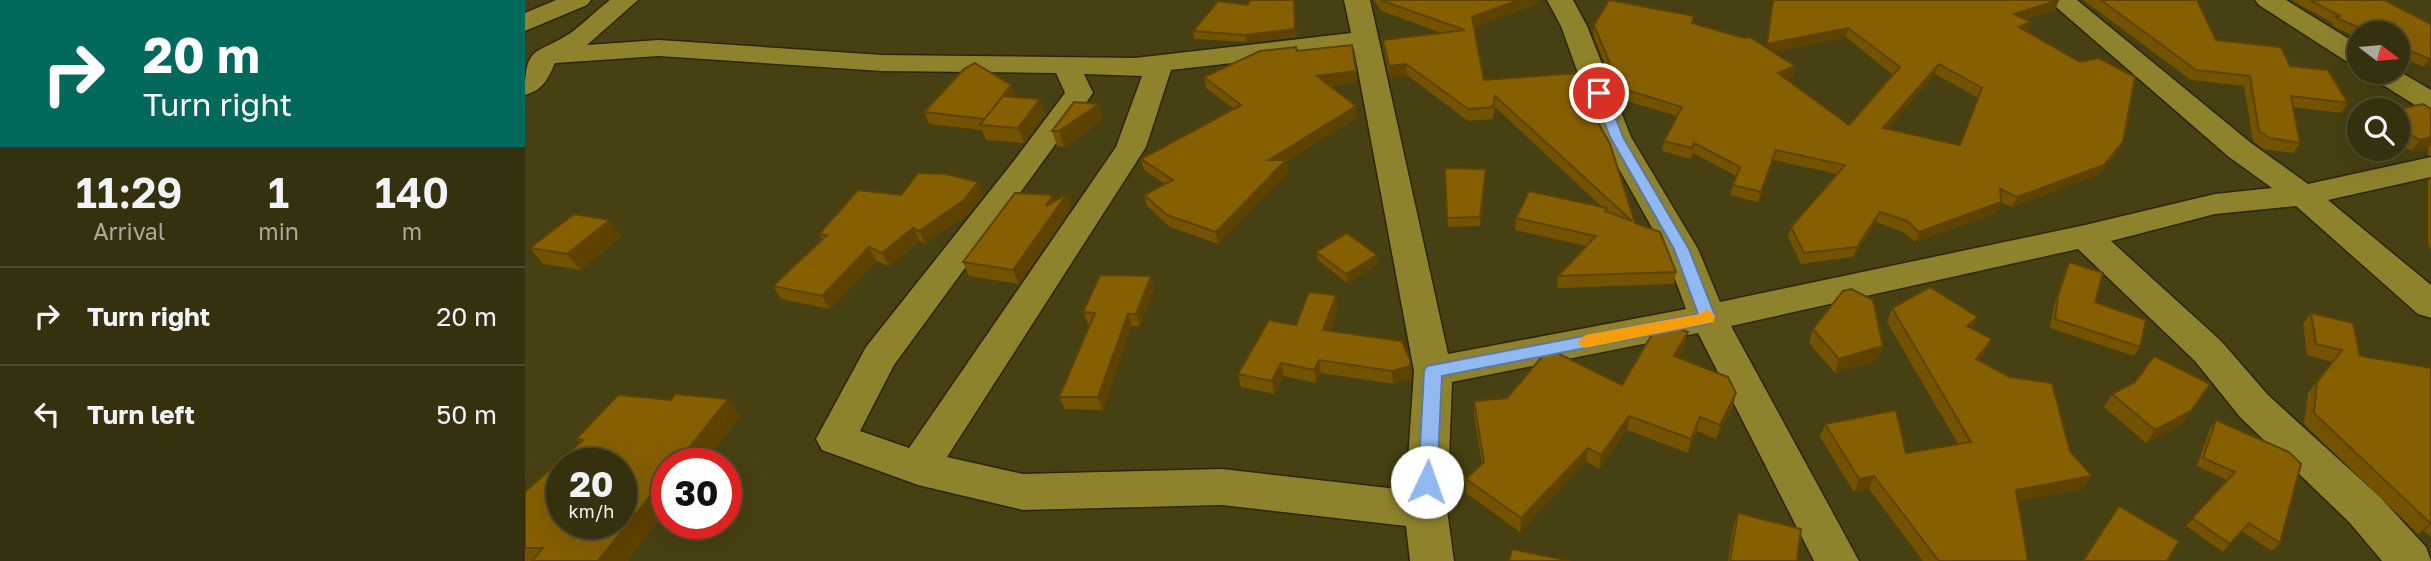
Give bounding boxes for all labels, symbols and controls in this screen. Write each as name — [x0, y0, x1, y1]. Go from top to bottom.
north arrow — [2347, 21, 2410, 84]
map controls — [2347, 21, 2410, 161]
text: 20 m — [143, 25, 260, 84]
icon: right — [28, 28, 119, 119]
pin — [1569, 63, 1629, 123]
icon: arrive — [1580, 74, 1618, 112]
text: Turn right — [143, 85, 292, 123]
button: search — [2347, 98, 2410, 161]
text: 11:29 — [76, 167, 183, 217]
text: 1 — [268, 167, 289, 217]
text: 140 — [375, 167, 449, 217]
text: Arrival — [93, 217, 165, 245]
text: min — [258, 217, 299, 245]
text: m — [402, 217, 422, 245]
icon: right — [28, 297, 66, 335]
text: Turn right — [87, 301, 210, 332]
text: 20 m — [436, 301, 497, 332]
icon: left — [28, 395, 66, 433]
text: Turn left — [87, 399, 195, 430]
text: 50 m — [436, 399, 497, 430]
position arrow — [1390, 445, 1464, 519]
speed limit sign: 30 — [651, 448, 742, 539]
text: 20 — [569, 463, 614, 505]
text: km/h — [569, 500, 614, 522]

